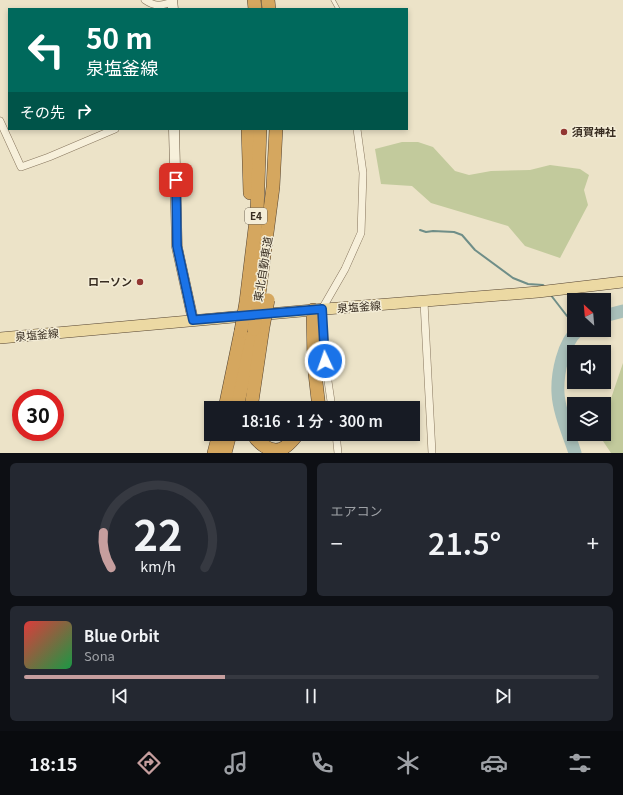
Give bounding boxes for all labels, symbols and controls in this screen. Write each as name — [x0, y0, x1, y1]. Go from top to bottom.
text: 50 m — [86, 17, 152, 57]
icon: left — [20, 24, 72, 76]
text: 泉塩釜線 — [86, 54, 158, 80]
icon: right — [73, 100, 95, 122]
text: その先 — [20, 101, 65, 122]
place label: 須賀神社 — [572, 123, 616, 139]
marker: 須賀神社 — [559, 127, 569, 137]
pin — [159, 163, 193, 197]
icon: arrive — [165, 169, 187, 191]
road number: E4 — [245, 208, 267, 224]
street label: 東北自動車道 — [249, 235, 275, 303]
place label: ローソン — [88, 273, 132, 289]
marker: ローソン — [135, 277, 145, 287]
north arrow — [567, 293, 611, 337]
map controls — [567, 293, 611, 441]
street label: 泉塩釜線 — [336, 296, 381, 316]
street label: 泉塩釜線 — [14, 324, 60, 344]
position arrow — [304, 340, 346, 382]
button: sound — [567, 345, 611, 389]
speed limit sign: 30 — [12, 389, 64, 441]
button: layers — [567, 397, 611, 441]
text: 18:16 · 1 分 · 300 m — [241, 410, 383, 431]
text: エアコン — [331, 501, 383, 520]
text: 22 — [134, 502, 183, 562]
text: 21.5° — [428, 520, 501, 564]
text: − — [331, 526, 343, 558]
text: + — [587, 526, 599, 558]
text: km/h — [141, 554, 176, 575]
text: Blue Orbit — [84, 625, 159, 646]
text: Sona — [84, 646, 115, 665]
icon: previous — [109, 685, 131, 707]
icon: pause — [300, 685, 322, 707]
icon: next — [492, 685, 514, 707]
icon: directions — [135, 749, 163, 777]
icon: music — [222, 749, 250, 777]
icon: phone — [308, 749, 336, 777]
icon: climate — [394, 749, 422, 777]
icon: car — [480, 749, 508, 777]
icon: filters — [566, 749, 594, 777]
text: 18:15 — [29, 750, 77, 776]

